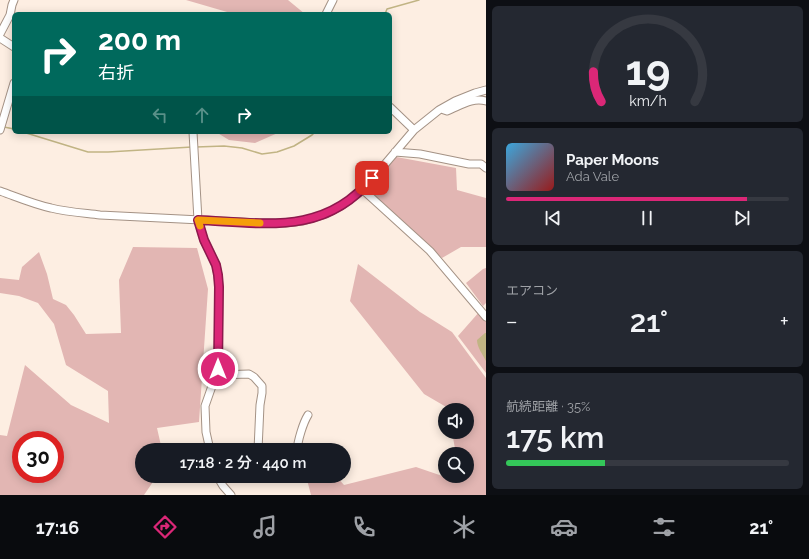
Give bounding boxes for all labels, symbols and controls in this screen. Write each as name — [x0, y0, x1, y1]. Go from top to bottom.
text: 200 m — [98, 24, 181, 57]
icon: right — [32, 28, 84, 80]
text: 19 — [625, 46, 670, 95]
text: 右折 — [98, 62, 134, 83]
text: km/h — [629, 93, 666, 109]
icon: left — [149, 104, 171, 126]
icon: ahead — [191, 104, 213, 126]
icon: right — [233, 104, 255, 126]
text: Paper Moons — [566, 151, 659, 169]
pin — [355, 161, 389, 195]
icon: arrive — [361, 167, 383, 189]
text: Ada Vale — [566, 169, 619, 184]
icon: previous — [542, 207, 564, 229]
icon: pause — [636, 207, 658, 229]
icon: next — [731, 207, 753, 229]
text: エアコン — [506, 283, 558, 298]
text: 21° — [630, 304, 668, 339]
text: − — [506, 308, 518, 334]
text: + — [780, 308, 789, 334]
position arrow — [197, 348, 239, 390]
text: 航続距離 · 35% — [506, 399, 590, 414]
map controls — [438, 403, 474, 483]
button: sound — [438, 403, 474, 439]
text: 175 km — [506, 420, 604, 455]
speed limit sign: 30 — [12, 431, 64, 483]
button: search — [438, 447, 474, 483]
text: 17:18 · 2 分 · 440 m — [180, 454, 306, 472]
icon: directions — [151, 513, 179, 541]
icon: music — [251, 513, 279, 541]
icon: phone — [350, 513, 378, 541]
icon: climate — [450, 513, 478, 541]
icon: car — [550, 513, 578, 541]
icon: filters — [650, 513, 678, 541]
text: 17:16 — [36, 517, 79, 538]
text: 21° — [749, 517, 773, 538]

